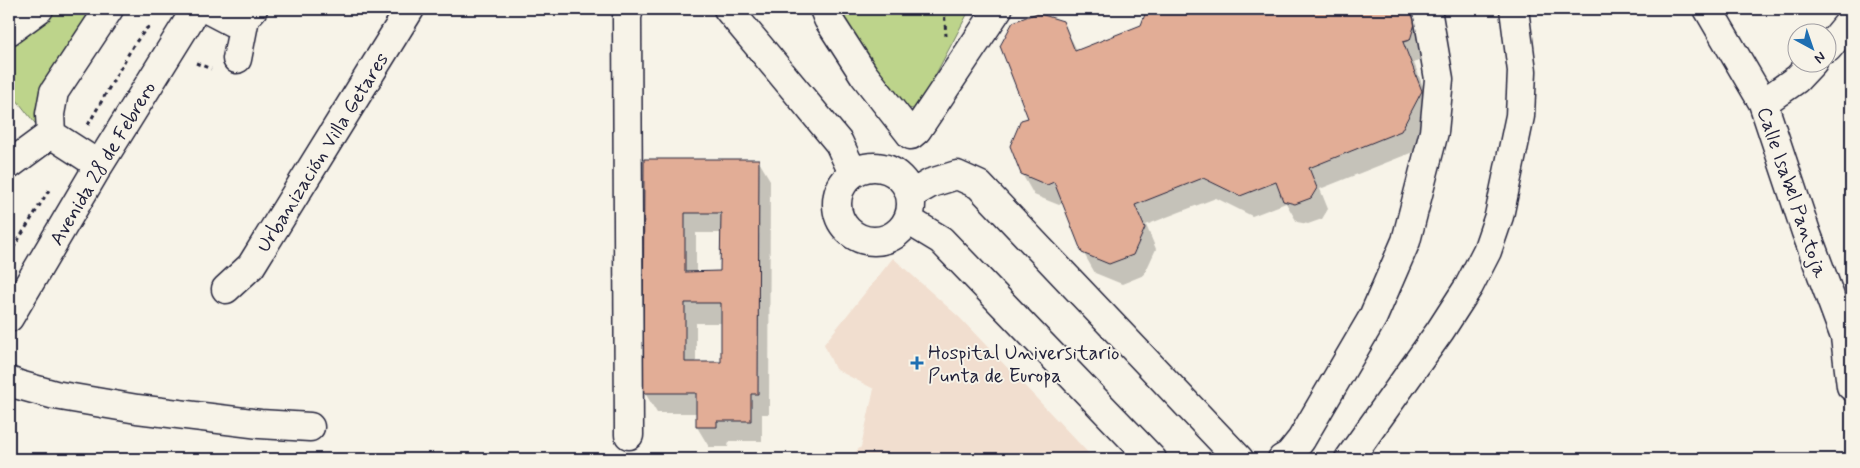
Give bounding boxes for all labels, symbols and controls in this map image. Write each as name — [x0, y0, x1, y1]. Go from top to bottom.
north arrow — [1788, 22, 1838, 72]
text: N — [1810, 47, 1829, 67]
street label: Urbanización Villa Getares — [251, 48, 396, 258]
street label: Avenida 28 de Febrero — [44, 77, 163, 251]
street label: Calle Isabel Pantoja — [1750, 104, 1834, 282]
place label: Hospital Universitario Punta de Europa — [928, 340, 1120, 390]
marker: Hospital Universitario Punta de Europa — [910, 356, 924, 370]

